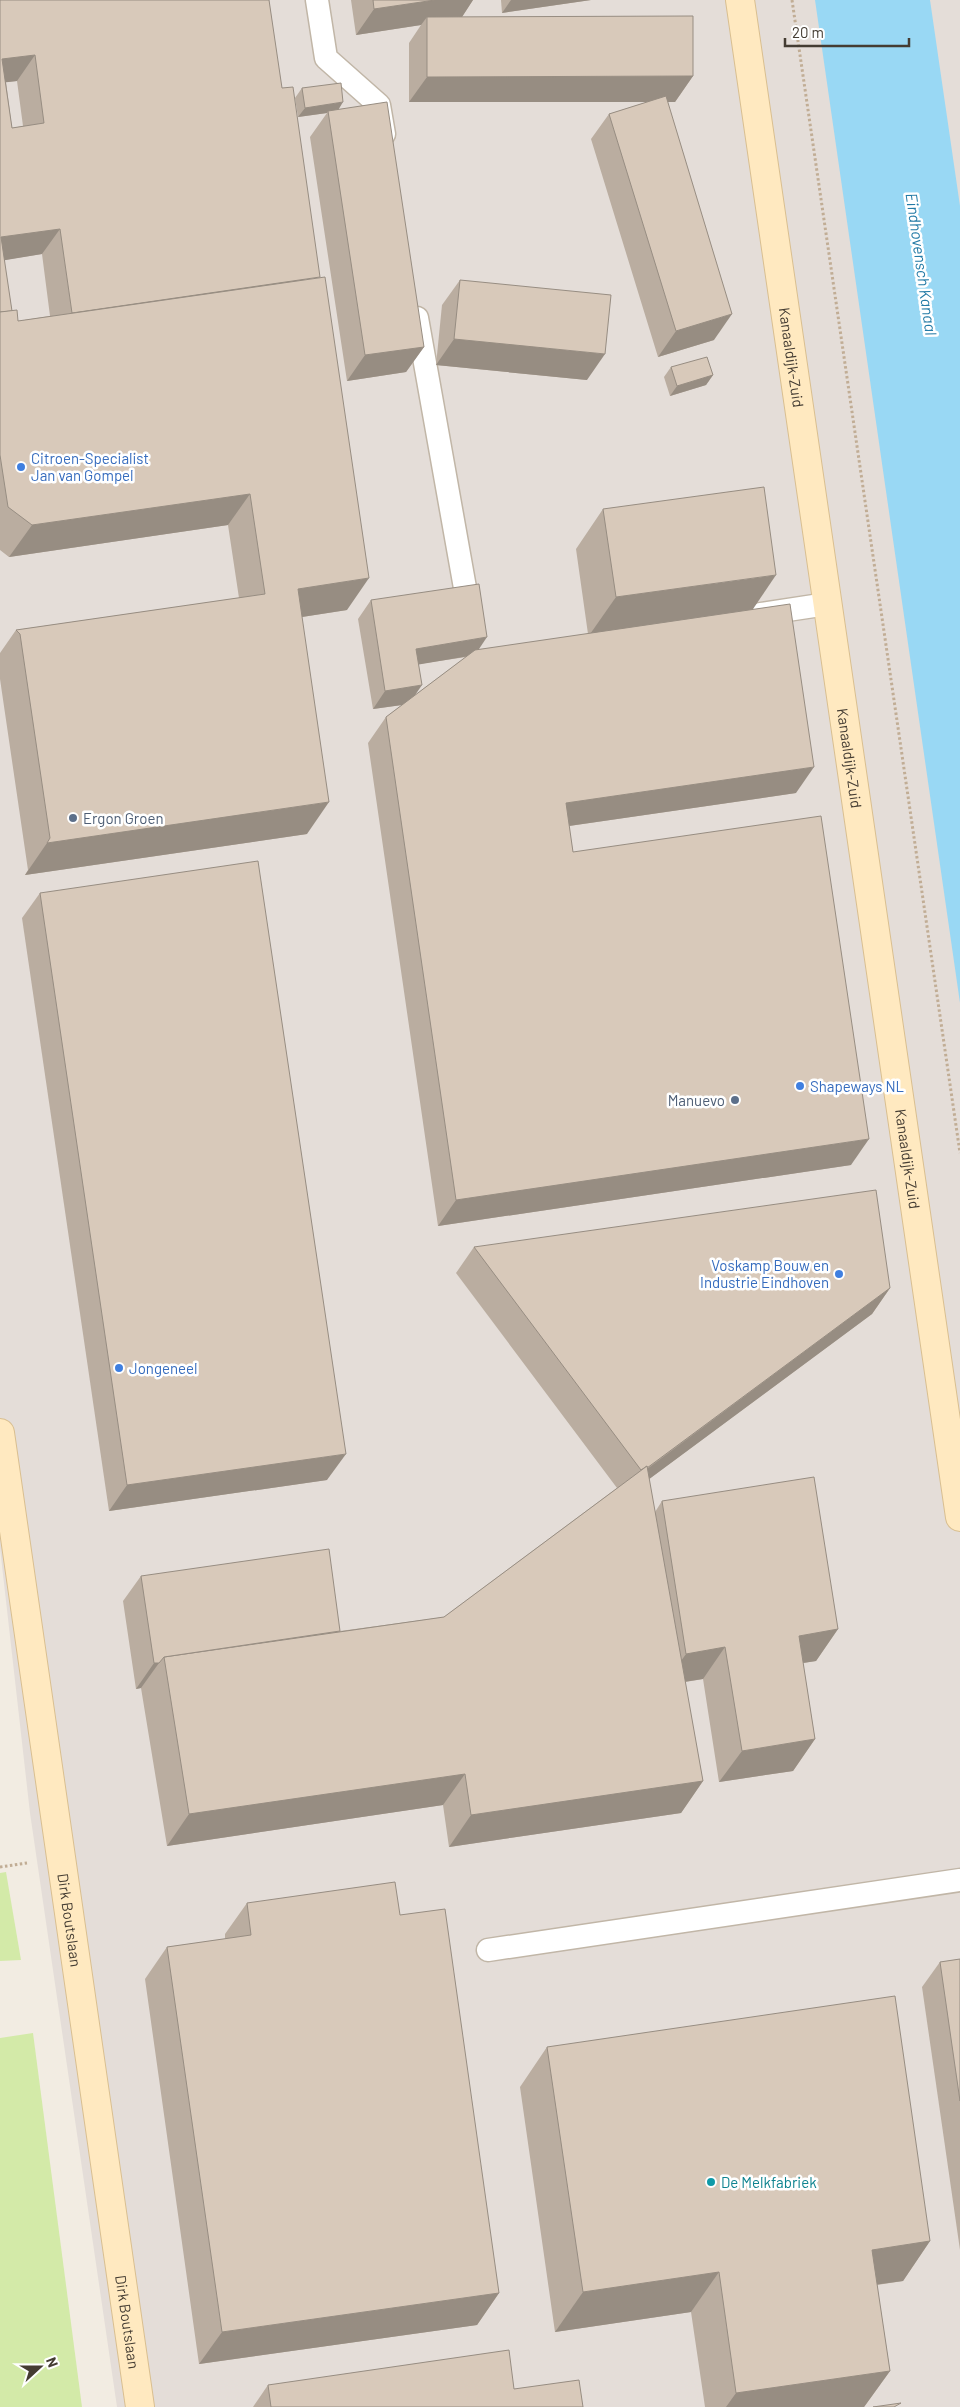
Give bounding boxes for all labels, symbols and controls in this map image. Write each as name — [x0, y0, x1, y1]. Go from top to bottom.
scale bar — [785, 15, 909, 47]
text: 20 m — [792, 23, 824, 41]
water label: Eindhovensch Kanaal — [903, 191, 941, 337]
street label: Kanaaldijk-Zuid — [776, 306, 808, 409]
place label: Citroen-Specialist Jan van Gompel — [31, 449, 149, 484]
marker: Citroen-Specialist Jan van Gompel — [15, 461, 27, 473]
street label: Kanaaldijk-Zuid — [834, 707, 866, 809]
place label: Ergon Groen — [83, 809, 163, 827]
marker: Ergon Groen — [67, 812, 79, 824]
place label: Shapeways NL — [810, 1077, 904, 1095]
marker: Shapeways NL — [794, 1080, 806, 1092]
place label: Manuevo — [668, 1091, 725, 1109]
marker: Manuevo — [729, 1094, 741, 1106]
street label: Kanaaldijk-Zuid — [892, 1108, 924, 1210]
place label: Voskamp Bouw en Industrie Eindhoven — [700, 1256, 829, 1291]
marker: Voskamp Bouw en Industrie Eindhoven — [833, 1268, 845, 1280]
place label: Jongeneel — [129, 1359, 197, 1377]
marker: Jongeneel — [113, 1362, 125, 1374]
street label: Dirk Boutslaan — [54, 1872, 86, 1968]
place label: De Melkfabriek — [721, 2173, 817, 2191]
marker: De Melkfabriek — [705, 2176, 717, 2188]
street label: Dirk Boutslaan — [112, 2274, 143, 2370]
north arrow — [15, 2342, 65, 2392]
text: N — [43, 2355, 62, 2370]

